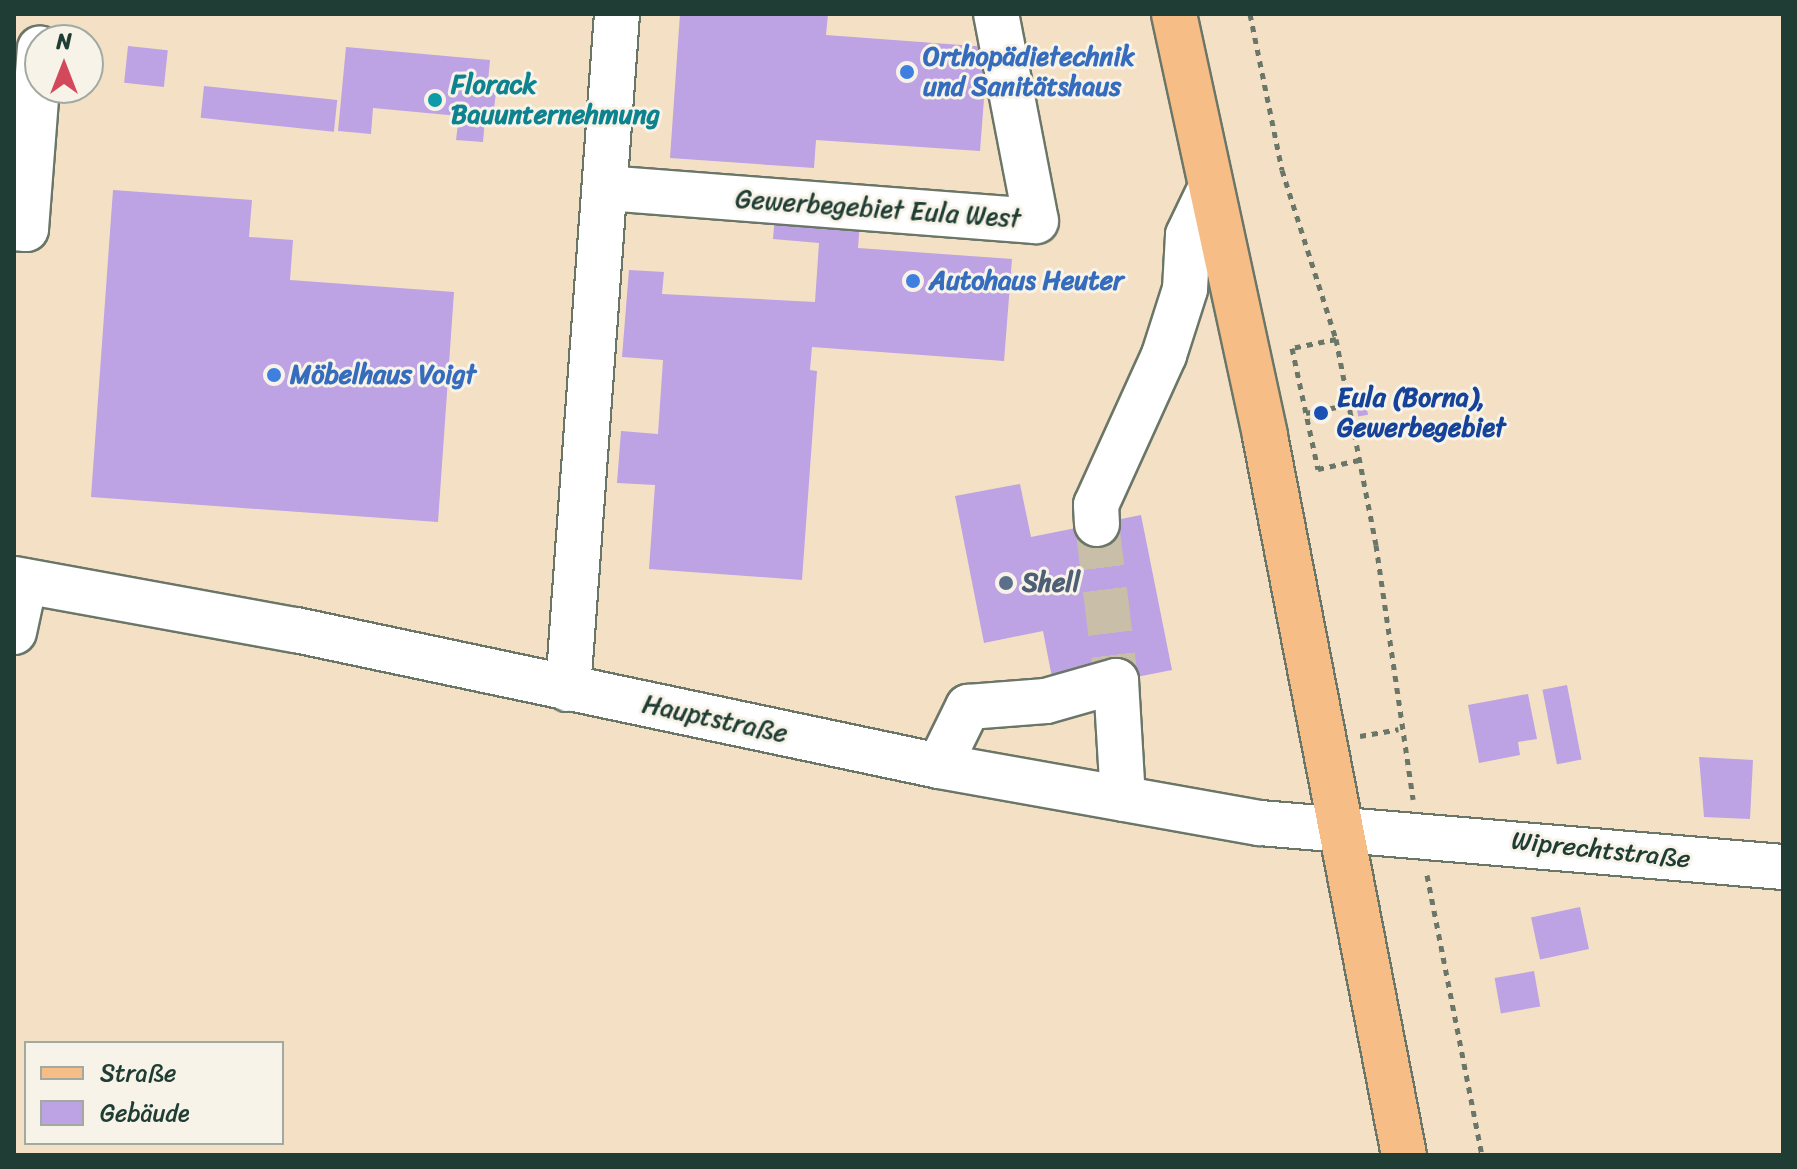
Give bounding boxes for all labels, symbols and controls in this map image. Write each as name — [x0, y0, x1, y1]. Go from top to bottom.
text: N — [56, 22, 72, 61]
north arrow — [24, 24, 104, 104]
place label: Orthopädietechnik und Sanitätshaus — [923, 41, 1134, 102]
marker: Orthopädietechnik und Sanitätshaus — [898, 63, 916, 81]
place label: Florack Bauunternehmung — [451, 69, 660, 130]
marker: Florack Bauunternehmung — [426, 91, 444, 109]
street label: Gewerbegebiet Eula West — [733, 183, 1023, 235]
place label: Autohaus Heuter — [929, 265, 1123, 297]
marker: Autohaus Heuter — [904, 272, 922, 290]
place label: Möbelhaus Voigt — [290, 359, 477, 391]
marker: Möbelhaus Voigt — [265, 366, 283, 384]
place label: Eula (Borna), Gewerbegebiet — [1337, 382, 1506, 444]
marker: Eula (Borna), Gewerbegebiet — [1312, 404, 1330, 422]
place label: Shell — [1022, 567, 1080, 599]
marker: Shell — [997, 574, 1015, 592]
street label: Hauptstraße — [640, 688, 790, 750]
street label: Wiprechtstraße — [1510, 825, 1692, 875]
legend — [24, 1041, 284, 1145]
text: Straße — [100, 1052, 176, 1094]
text: Gebäude — [100, 1092, 190, 1134]

